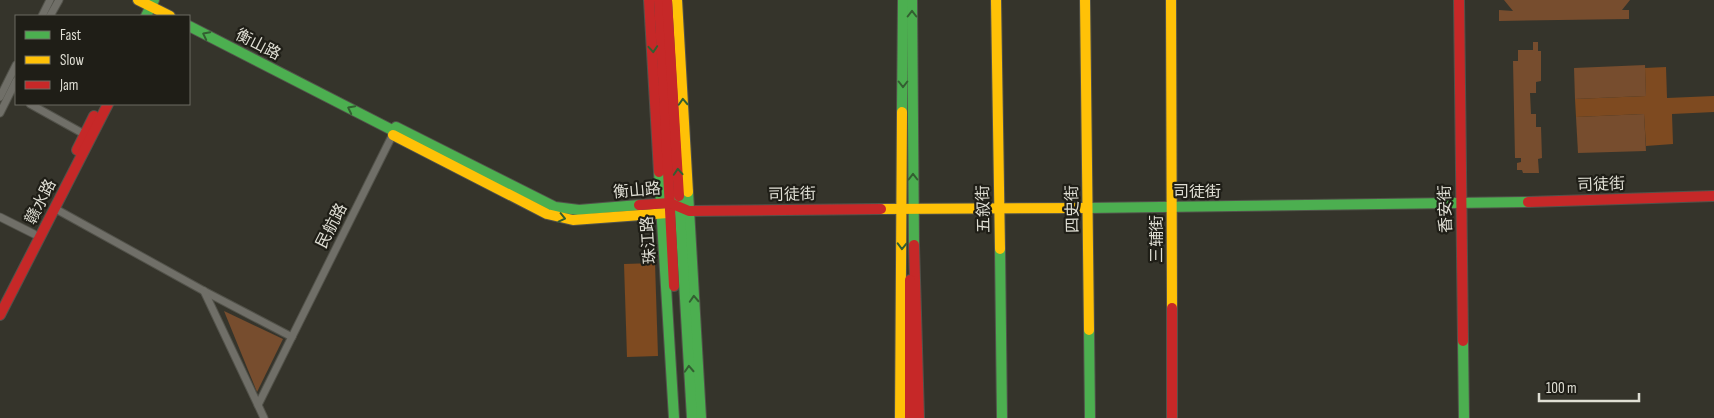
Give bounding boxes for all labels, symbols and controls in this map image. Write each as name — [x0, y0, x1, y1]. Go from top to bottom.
one-way arrow — [907, 10, 917, 18]
legend — [15, 15, 190, 105]
text: Fast — [60, 26, 82, 45]
street label: 衡山路 — [232, 26, 284, 64]
one-way arrow — [203, 31, 212, 41]
one-way arrow — [647, 45, 658, 53]
text: Slow — [60, 51, 84, 70]
text: Jam — [59, 76, 78, 95]
one-way arrow — [898, 80, 908, 88]
one-way arrow — [678, 98, 689, 106]
one-way arrow — [347, 105, 356, 115]
one-way arrow — [672, 168, 683, 176]
one-way arrow — [908, 173, 918, 180]
street label: 司徒街 — [1577, 175, 1625, 195]
street label: 赣水路 — [21, 176, 60, 228]
street label: 衡山路 — [612, 179, 662, 203]
street label: 司徒街 — [1173, 183, 1221, 202]
street label: 司徒街 — [768, 185, 816, 205]
street label: 五叙街 — [974, 185, 994, 233]
street label: 四史街 — [1063, 185, 1083, 233]
street label: 香安街 — [1436, 185, 1456, 233]
street label: 民航路 — [313, 200, 351, 252]
one-way arrow — [557, 212, 566, 223]
street label: 珠江路 — [638, 215, 660, 265]
street label: 三辅街 — [1148, 215, 1167, 263]
one-way arrow — [897, 242, 907, 250]
one-way arrow — [689, 295, 700, 303]
one-way arrow — [684, 365, 695, 373]
scale bar — [1539, 370, 1639, 402]
text: 100 m — [1546, 379, 1577, 398]

